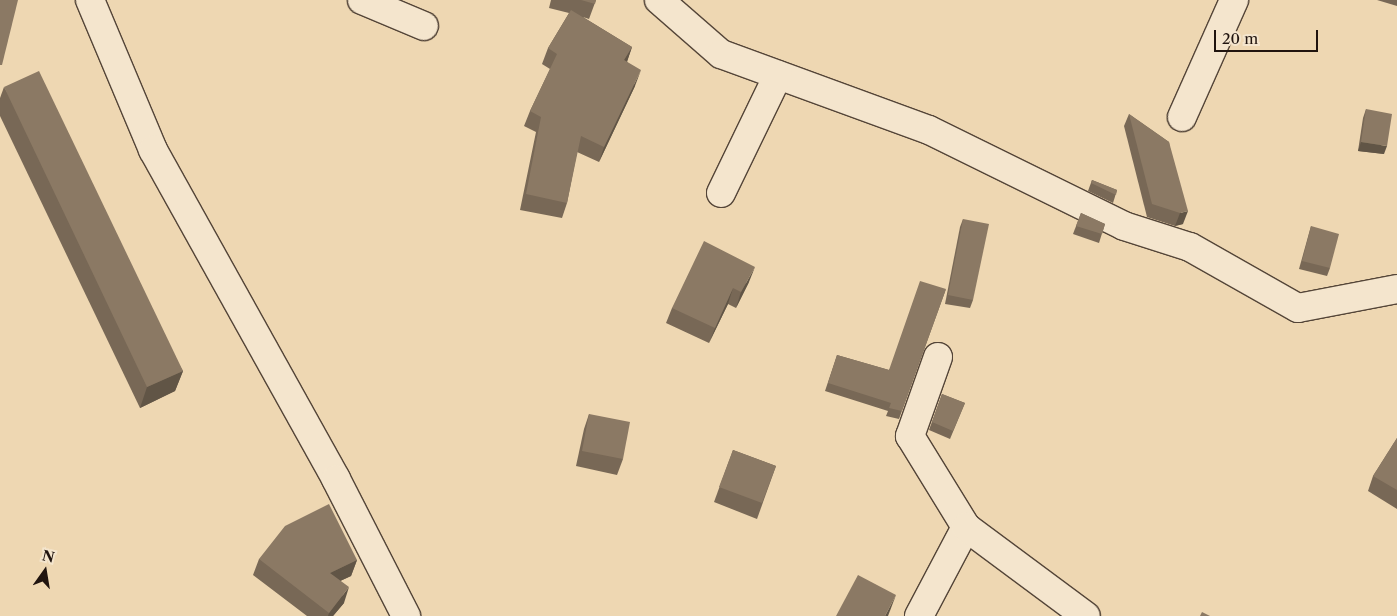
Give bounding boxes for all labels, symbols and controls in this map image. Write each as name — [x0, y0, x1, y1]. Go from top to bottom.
scale bar — [1217, 20, 1321, 52]
text: 20 m — [1222, 29, 1258, 48]
north arrow — [20, 546, 70, 596]
text: N — [40, 546, 56, 567]

